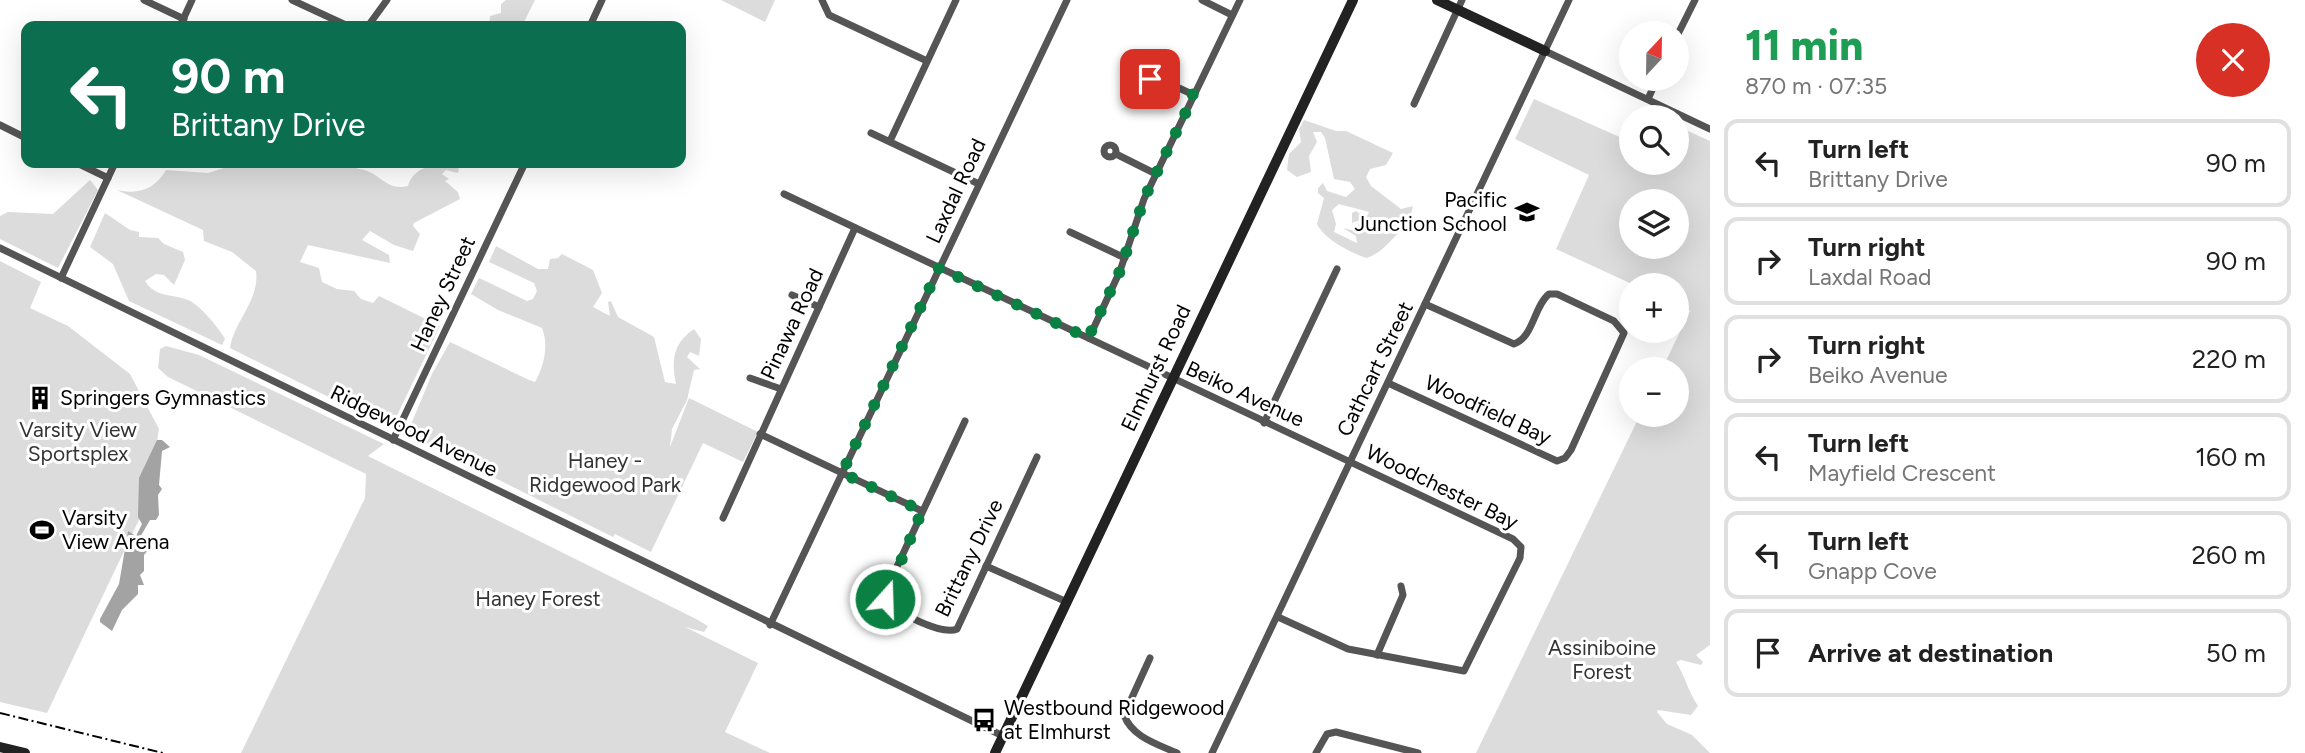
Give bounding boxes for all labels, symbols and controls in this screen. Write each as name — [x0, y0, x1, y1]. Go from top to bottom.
text: 11 min — [1745, 20, 1863, 71]
north arrow — [1619, 21, 1689, 91]
map controls — [1619, 21, 1689, 427]
button: close — [2196, 23, 2270, 97]
text: 90 m — [171, 46, 286, 105]
icon: left — [56, 49, 147, 140]
pin — [1120, 49, 1180, 109]
icon: arrive — [1131, 60, 1169, 98]
text: 870 m · 07:35 — [1745, 72, 1887, 100]
button: search — [1619, 105, 1689, 175]
text: Brittany Drive — [171, 106, 366, 144]
text: Turn left — [1808, 133, 1909, 165]
street label: Laxdal Road — [920, 134, 991, 247]
icon: left — [1749, 144, 1787, 182]
text: 90 m — [2206, 147, 2266, 179]
text: Brittany Drive — [1808, 165, 1948, 193]
place label: Pacific Junction School — [1355, 187, 1507, 236]
button: layers — [1619, 189, 1689, 259]
school or university icon: Pacific Junction School — [1513, 198, 1541, 226]
text: Turn right — [1808, 231, 1925, 263]
street label: Haney Street — [405, 232, 480, 355]
icon: right — [1749, 242, 1787, 280]
text: 90 m — [2206, 245, 2266, 277]
text: Laxdal Road — [1808, 263, 1931, 291]
street label: Pinawa Road — [755, 264, 828, 383]
button: + — [1619, 273, 1689, 343]
street label: Cathcart Street — [1331, 297, 1418, 440]
street label: Elmhurst Road — [1115, 301, 1196, 435]
text: Turn right — [1808, 329, 1925, 361]
icon: right — [1749, 340, 1787, 378]
text: 220 m — [2192, 343, 2266, 375]
street label: Beiko Avenue — [1182, 355, 1308, 432]
button: − — [1619, 357, 1689, 427]
text: Beiko Avenue — [1808, 361, 1948, 389]
street label: Woodfield Bay — [1421, 369, 1555, 450]
street label: Ridgewood Avenue — [327, 379, 502, 482]
building icon: Springers Gymnastics — [26, 384, 54, 412]
place label: Springers Gymnastics — [60, 385, 266, 410]
park label: Varsity View Sportsplex — [19, 417, 137, 466]
text: Turn left — [1808, 427, 1909, 459]
icon: left — [1749, 438, 1787, 476]
street label: Woodchester Bay — [1362, 439, 1522, 534]
text: 160 m — [2195, 441, 2266, 473]
park label: Haney - Ridgewood Park — [529, 448, 682, 497]
text: Mayfield Crescent — [1808, 459, 1996, 487]
street label: Brittany Drive — [929, 495, 1008, 621]
place label: Varsity View Arena — [62, 505, 169, 554]
sports icon: Varsity View Arena — [28, 516, 56, 544]
text: Turn left — [1808, 525, 1909, 557]
icon: left — [1749, 536, 1787, 574]
text: 260 m — [2192, 539, 2266, 571]
text: Gnapp Cove — [1808, 557, 1937, 585]
position arrow — [848, 562, 922, 636]
park label: Haney Forest — [475, 586, 601, 611]
icon: arrive — [1749, 634, 1787, 672]
park label: Assiniboine Forest — [1548, 635, 1656, 684]
text: Arrive at destination — [1808, 637, 2053, 669]
text: 50 m — [2206, 637, 2266, 669]
place label: Westbound Ridgewood at Elmhurst — [1004, 695, 1225, 744]
bus stop icon: Westbound Ridgewood at Elmhurst — [970, 706, 998, 734]

